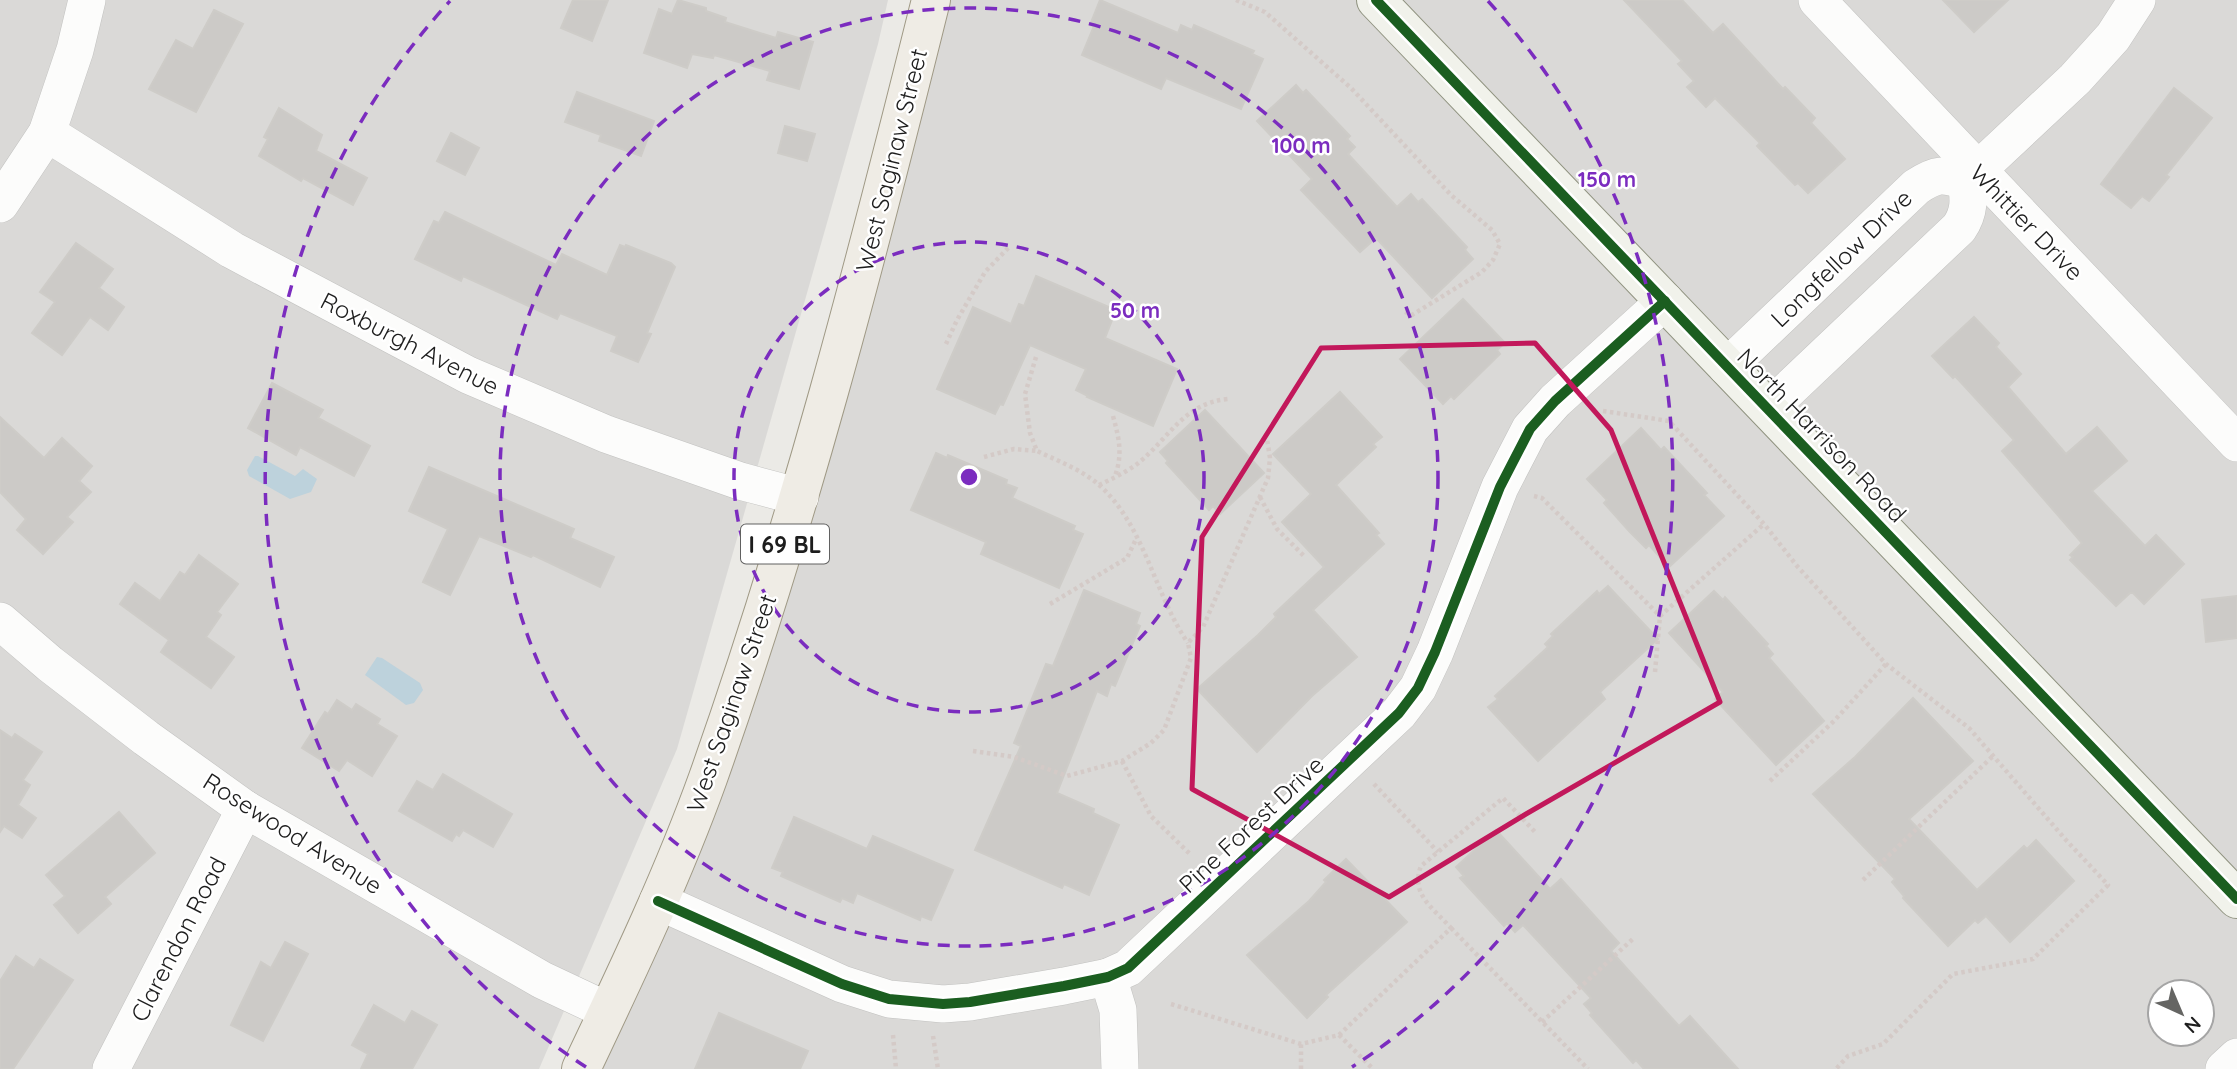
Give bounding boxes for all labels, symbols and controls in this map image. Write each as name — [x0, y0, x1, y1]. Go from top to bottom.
street label: West Saginaw Street — [849, 45, 933, 275]
text: 100 m — [1271, 132, 1331, 158]
street label: Whittier Drive — [1964, 157, 2090, 287]
text: 150 m — [1578, 166, 1636, 192]
street label: Longfellow Drive — [1764, 183, 1918, 333]
street label: Roxburgh Avenue — [316, 285, 504, 401]
text: 50 m — [1110, 297, 1160, 323]
street label: North Harrison Road — [1731, 342, 1913, 528]
centre of rings — [957, 465, 981, 489]
road number: I 69 BL — [741, 524, 829, 564]
street label: West Saginaw Street — [680, 590, 782, 816]
street label: Pine Forest Drive — [1172, 749, 1330, 899]
street label: Rosewood Avenue — [198, 766, 388, 900]
street label: Clarendon Road — [124, 852, 232, 1026]
north arrow — [2146, 978, 2216, 1048]
text: N — [2179, 1012, 2206, 1039]

